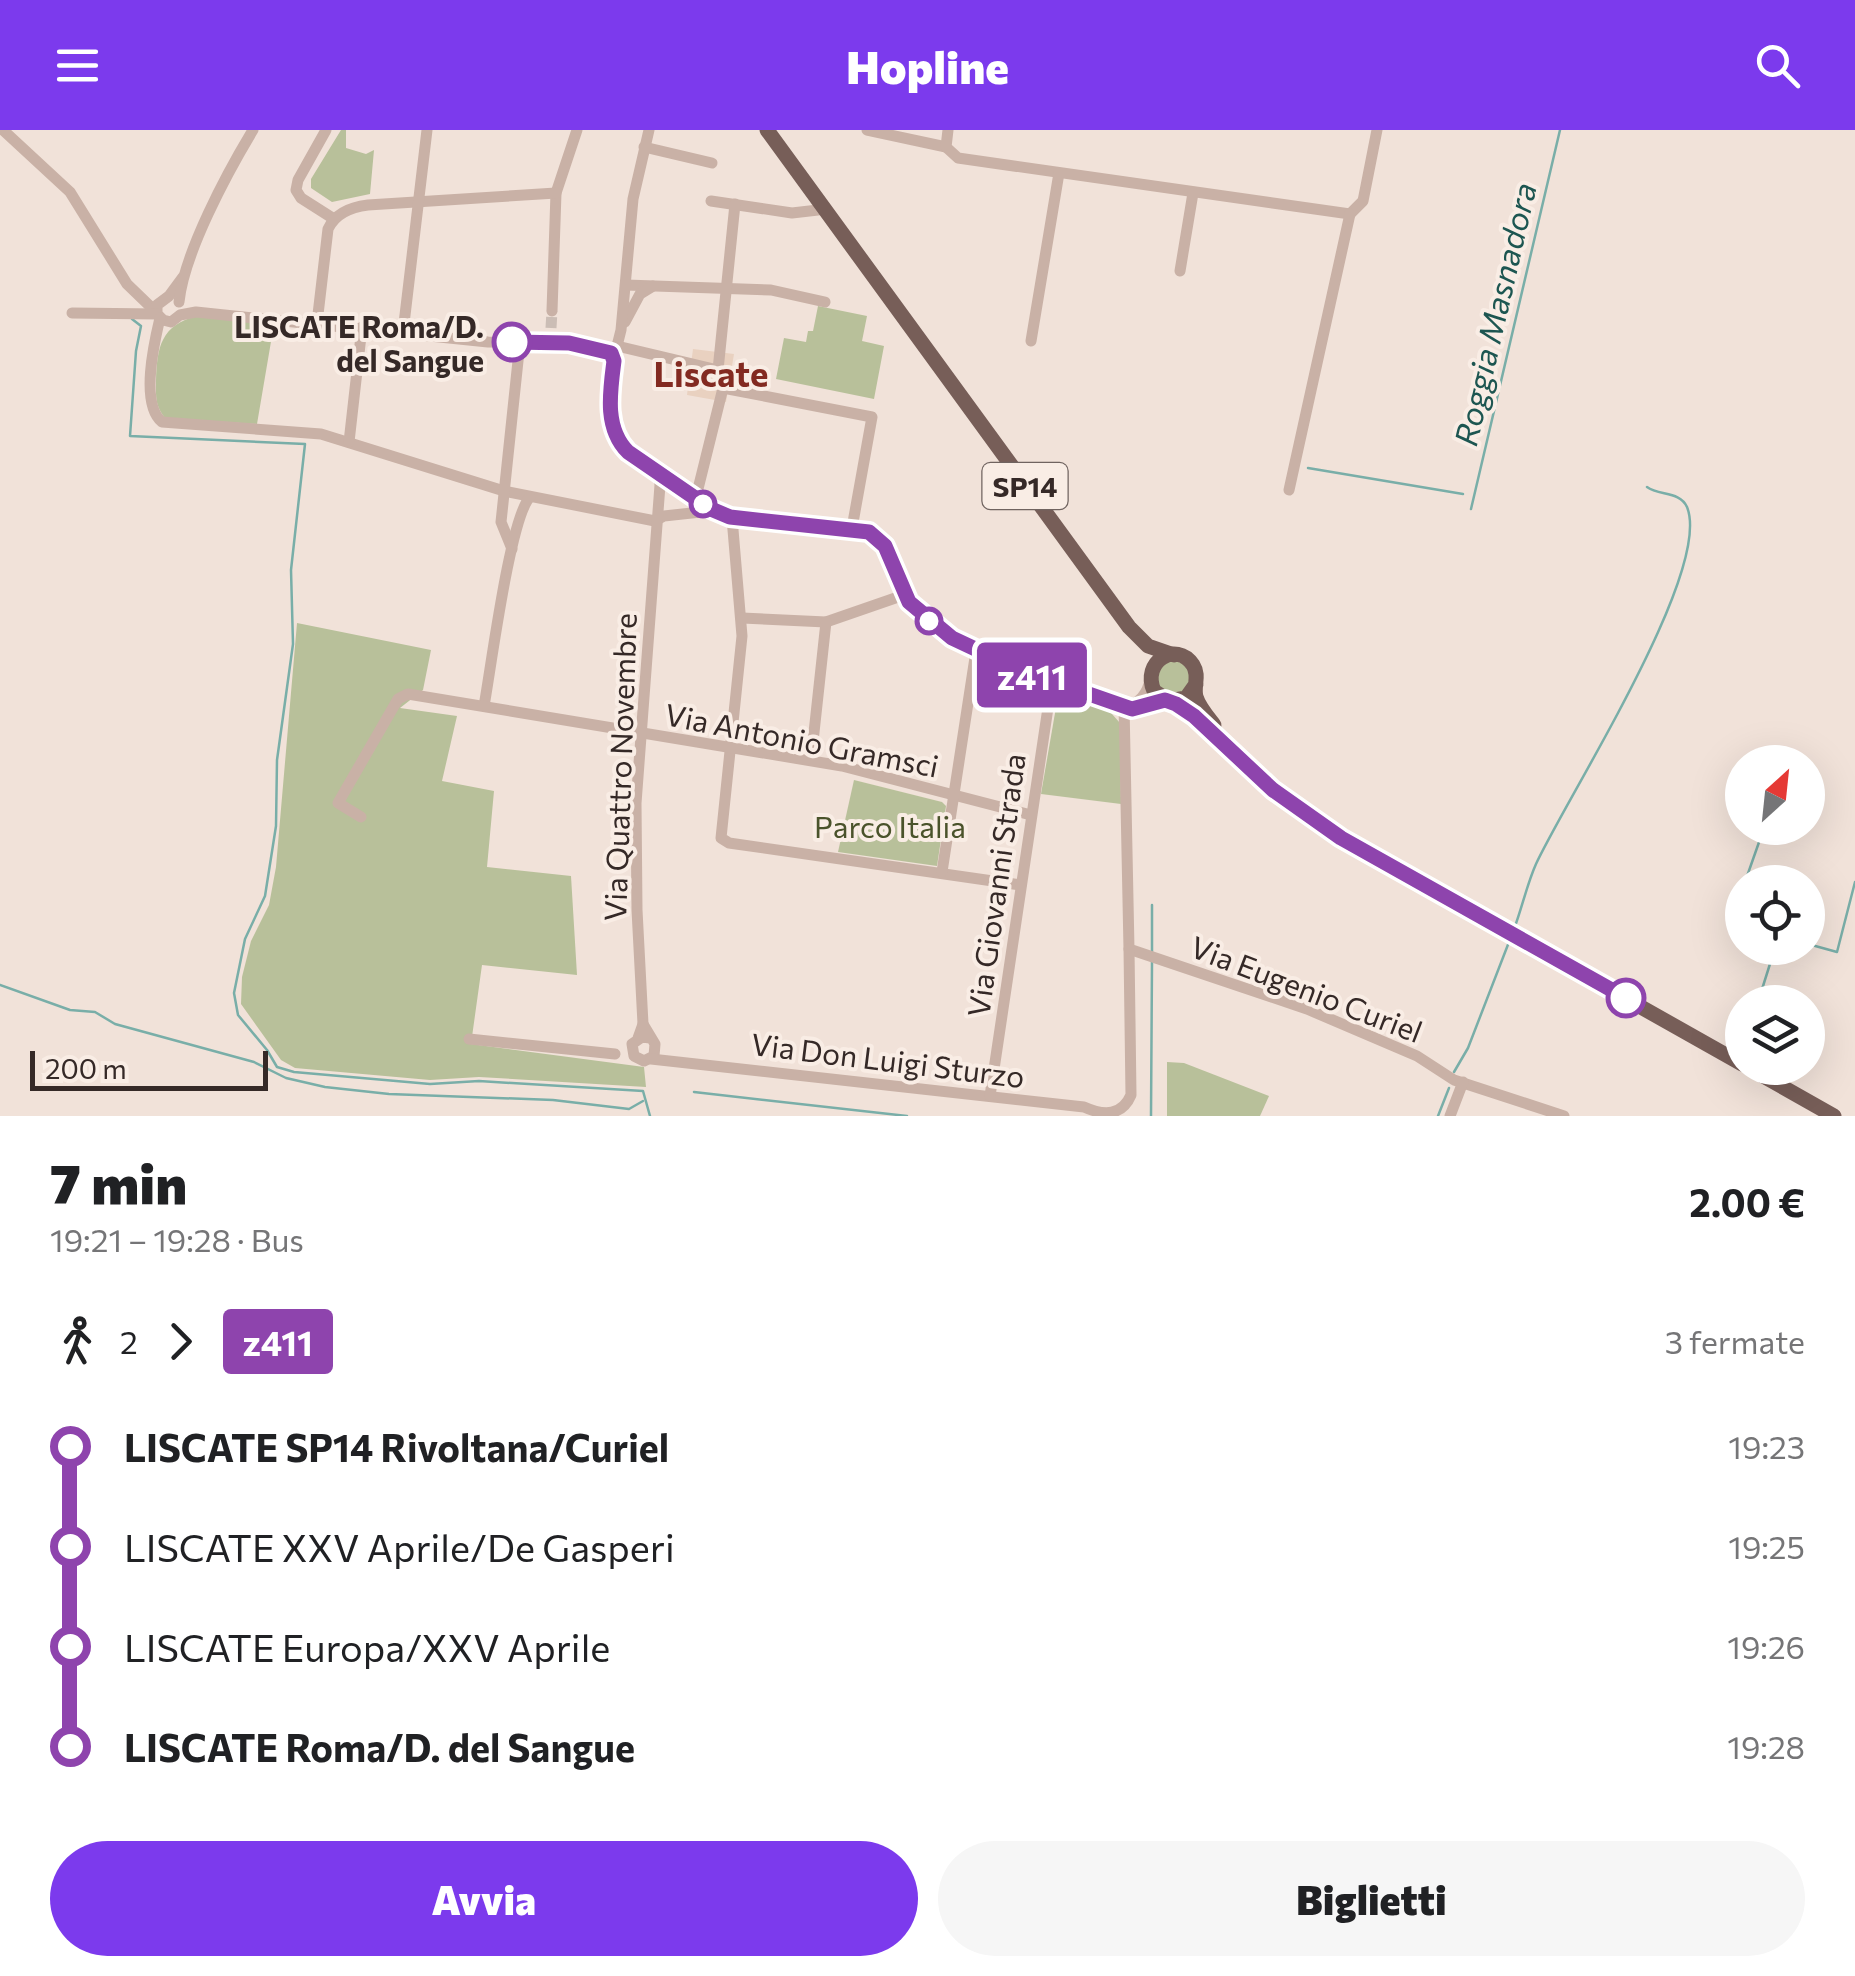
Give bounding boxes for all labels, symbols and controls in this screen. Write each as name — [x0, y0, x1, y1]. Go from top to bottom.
icon: menu — [50, 38, 105, 93]
text: Hopline — [846, 38, 1009, 93]
icon: search — [1750, 38, 1805, 93]
water label: Roggia Masnadora — [1444, 179, 1544, 449]
place label: LISCATE Roma/D. del Sangue — [234, 307, 484, 378]
marker: LISCATE Roma/D. del Sangue — [493, 323, 531, 361]
district label: Liscate — [654, 351, 768, 394]
road number: SP14 — [982, 463, 1068, 509]
unlabelled marker — [690, 491, 716, 517]
unlabelled marker — [916, 608, 942, 634]
street label: Via Quattro Novembre — [595, 612, 643, 922]
line badge: z411 — [962, 642, 1102, 708]
text: z411 — [997, 654, 1067, 697]
street label: Via Antonio Gramsci — [662, 694, 942, 784]
north arrow — [1725, 745, 1825, 845]
map controls — [1725, 745, 1825, 1085]
street label: Via Giovanni Strada — [958, 751, 1032, 1019]
park label: Parco Italia — [814, 807, 966, 844]
button: locate — [1725, 865, 1825, 965]
street label: Via Eugenio Curiel — [1186, 927, 1428, 1049]
unlabelled marker — [1607, 979, 1645, 1017]
button: layers — [1725, 985, 1825, 1085]
street label: Via Don Luigi Sturzo — [749, 1024, 1027, 1094]
scale bar — [30, 1046, 268, 1090]
text: 200 m — [45, 1051, 127, 1085]
text: 7 min — [50, 1148, 187, 1215]
text: 2.00 € — [1689, 1178, 1805, 1225]
text: 19:21 – 19:28 · Bus — [50, 1219, 304, 1259]
icon: walk — [50, 1314, 105, 1369]
icon: forward — [153, 1314, 208, 1369]
text: z411 — [243, 1320, 313, 1363]
text: 2 — [120, 1321, 138, 1361]
text: 3 fermate — [1665, 1321, 1805, 1361]
text: LISCATE SP14 Rivoltana/Curiel — [124, 1423, 669, 1470]
text: 19:23 — [1728, 1426, 1805, 1466]
text: LISCATE XXV Aprile/De Gasperi — [124, 1523, 675, 1570]
text: 19:25 — [1728, 1526, 1805, 1566]
text: LISCATE Europa/XXV Aprile — [124, 1623, 610, 1670]
text: 19:26 — [1727, 1626, 1805, 1666]
text: LISCATE Roma/D. del Sangue — [124, 1723, 635, 1770]
text: 19:28 — [1727, 1726, 1805, 1766]
button: Avvia — [50, 1841, 918, 1956]
button: Biglietti — [938, 1841, 1805, 1956]

